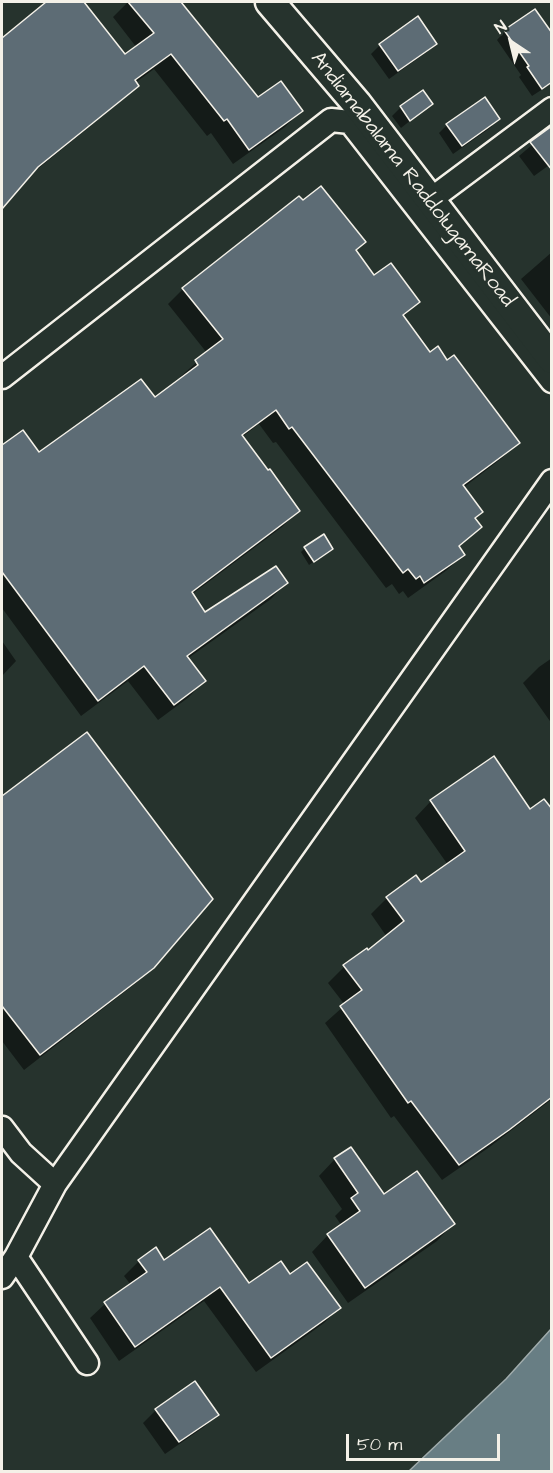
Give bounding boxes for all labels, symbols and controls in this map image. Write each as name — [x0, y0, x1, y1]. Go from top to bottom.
north arrow — [481, 12, 541, 72]
text: N — [490, 15, 511, 39]
street label: Andiamabalama RaddolugamaRoad — [304, 47, 520, 313]
scale bar — [349, 1422, 504, 1460]
text: 50 m — [357, 1432, 402, 1457]

